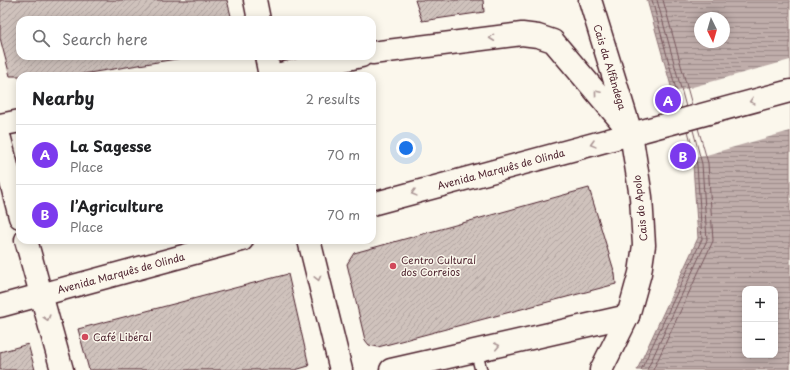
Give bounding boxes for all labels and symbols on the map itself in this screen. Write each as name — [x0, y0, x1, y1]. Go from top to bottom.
north arrow — [694, 12, 730, 48]
street label: Cais da Alfândega — [590, 22, 631, 112]
one-way arrow — [489, 33, 495, 42]
pin: A — [655, 85, 681, 115]
one-way arrow — [594, 90, 601, 97]
one-way arrow — [749, 96, 756, 105]
your location — [396, 138, 416, 158]
one-way arrow — [590, 139, 597, 148]
pin: B — [670, 141, 696, 171]
street label: Avenida Marquês de Olinda — [435, 144, 567, 193]
street label: Cais do Apolo — [629, 174, 650, 242]
one-way arrow — [411, 188, 418, 197]
street label: Avenida Marquês de Olinda — [55, 248, 187, 297]
place label: Centro Cultural dos Correios — [401, 252, 476, 279]
marker: Centro Cultural dos Correios — [388, 261, 398, 271]
one-way arrow — [314, 275, 322, 281]
one-way arrow — [42, 315, 51, 322]
place label: Café Libéral — [93, 329, 152, 344]
marker: Café Libéral — [80, 332, 90, 342]
one-way arrow — [494, 342, 500, 350]

